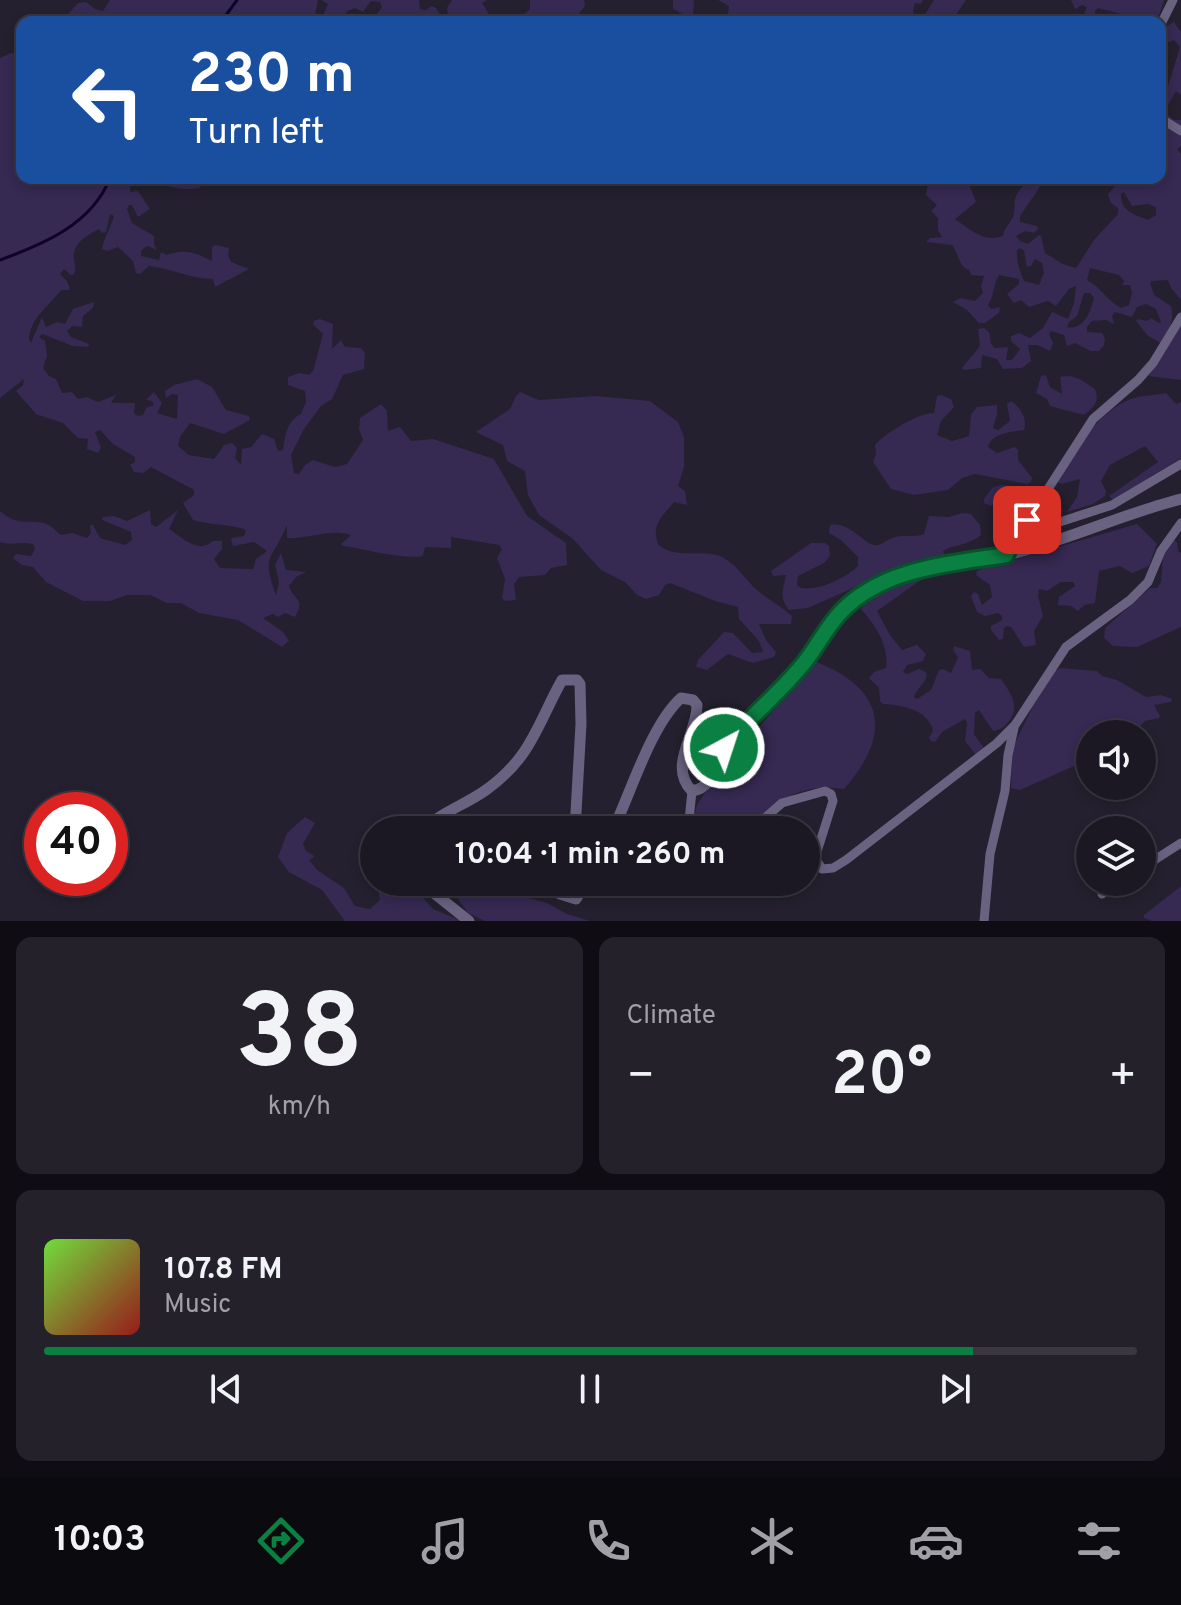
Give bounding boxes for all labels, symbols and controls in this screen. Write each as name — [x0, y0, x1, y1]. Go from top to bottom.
text: 230 m — [188, 42, 355, 112]
icon: left — [56, 48, 160, 152]
text: Turn left — [188, 111, 325, 157]
pin — [993, 486, 1061, 554]
icon: arrive — [1005, 498, 1049, 542]
position arrow — [682, 706, 766, 790]
map controls — [1076, 720, 1156, 896]
button: sound — [1076, 720, 1156, 800]
speed limit sign: 40 — [24, 792, 128, 896]
button: layers — [1076, 816, 1156, 896]
text: 10:04 · 1 min · 260 m — [455, 837, 725, 874]
text: 38 — [235, 973, 363, 1105]
text: Climate — [627, 1000, 716, 1033]
text: 20° — [831, 1040, 932, 1116]
text: − — [627, 1050, 655, 1106]
text: + — [1109, 1050, 1137, 1106]
text: km/h — [268, 1091, 331, 1124]
text: 107.8 FM — [164, 1252, 283, 1289]
text: Music — [164, 1289, 231, 1322]
icon: previous — [204, 1367, 248, 1411]
icon: pause — [568, 1367, 612, 1411]
icon: next — [933, 1367, 977, 1411]
icon: directions — [253, 1513, 309, 1569]
icon: music — [417, 1513, 473, 1569]
icon: phone — [580, 1513, 636, 1569]
icon: climate — [744, 1513, 800, 1569]
icon: car — [908, 1513, 964, 1569]
icon: filters — [1071, 1513, 1127, 1569]
text: 10:03 — [54, 1518, 146, 1564]

